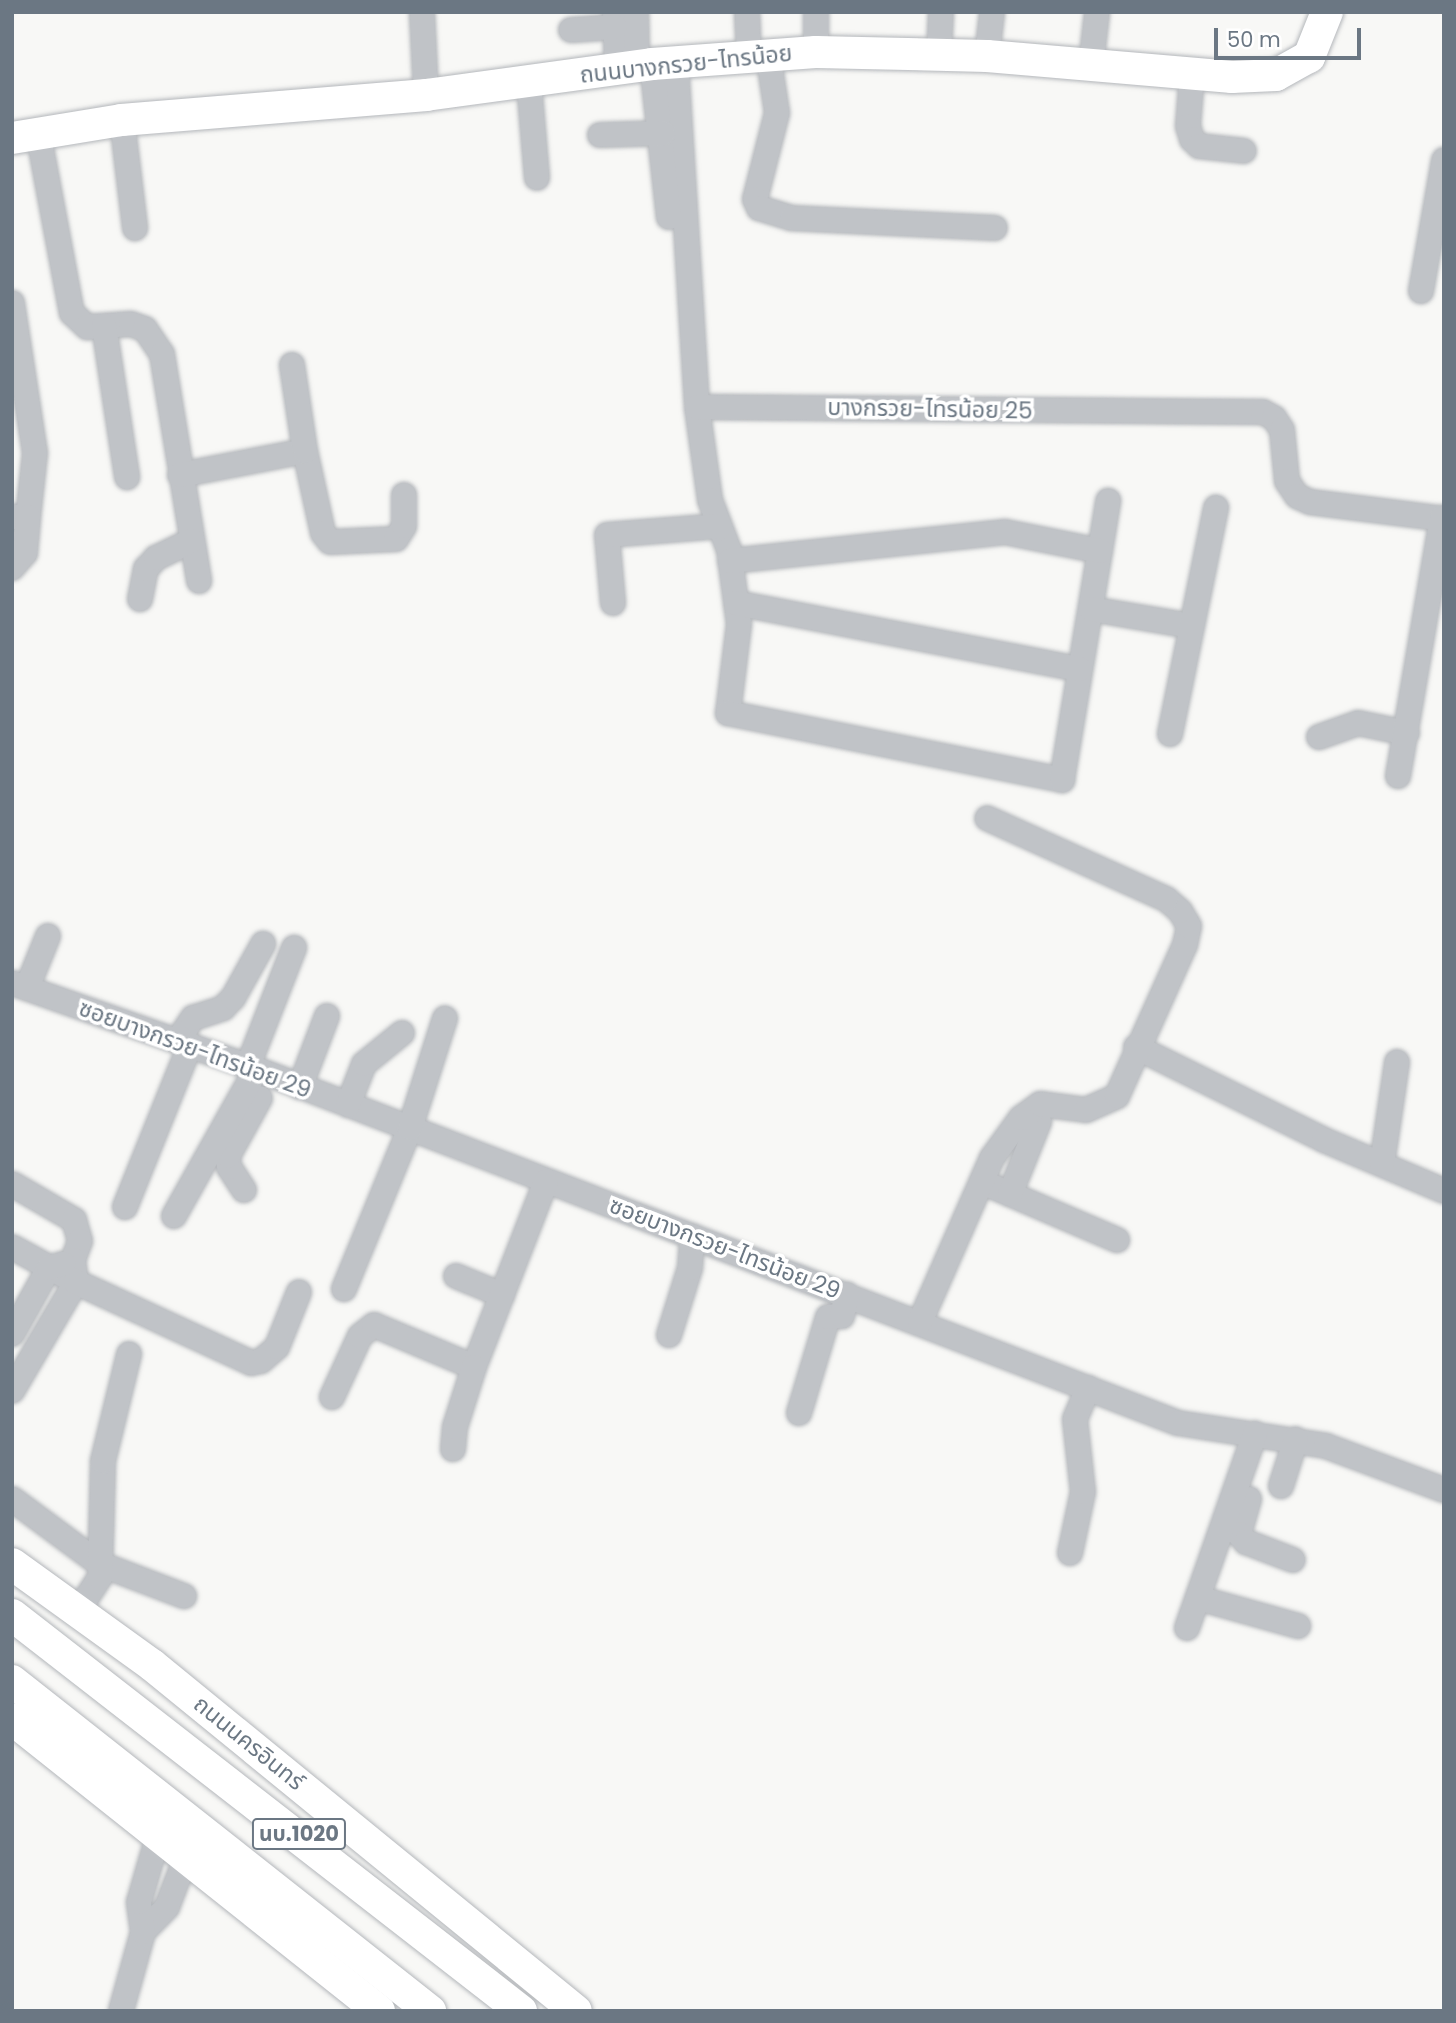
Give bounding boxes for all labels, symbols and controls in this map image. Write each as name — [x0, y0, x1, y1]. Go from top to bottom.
scale bar — [1218, 14, 1365, 58]
text: 50 m — [1227, 25, 1281, 54]
street label: ถนนบางกรวย-ไทรน้อย — [578, 39, 794, 89]
street label: บางกรวย-ไทรน้อย 25 — [827, 393, 1033, 425]
street label: ซอยบางกรวย-ไทรน้อย 29 — [75, 994, 315, 1104]
street label: ซอยบางกรวย-ไทรน้อย 29 — [606, 1191, 844, 1305]
street label: ถนนนครอินทร์ — [188, 1690, 310, 1796]
road number: นบ.1020 — [252, 1816, 346, 1852]

